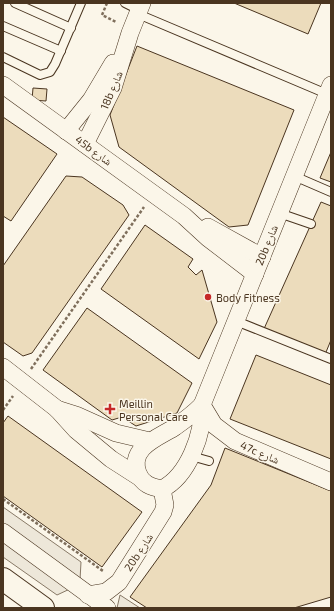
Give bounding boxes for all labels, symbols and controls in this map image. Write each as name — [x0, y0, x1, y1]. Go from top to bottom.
street label: 18b شارع — [97, 69, 126, 112]
street label: 45b شارع — [72, 132, 115, 169]
street label: 20b شارع — [252, 223, 281, 267]
place label: Body Fitness — [216, 291, 280, 304]
marker: Body Fitness — [203, 292, 213, 302]
place label: Meillin Personal Care — [119, 397, 188, 423]
marker: Meillin Personal Care — [104, 403, 116, 415]
street label: 47c شارع — [238, 438, 281, 467]
street label: 20b شارع — [121, 531, 156, 574]

